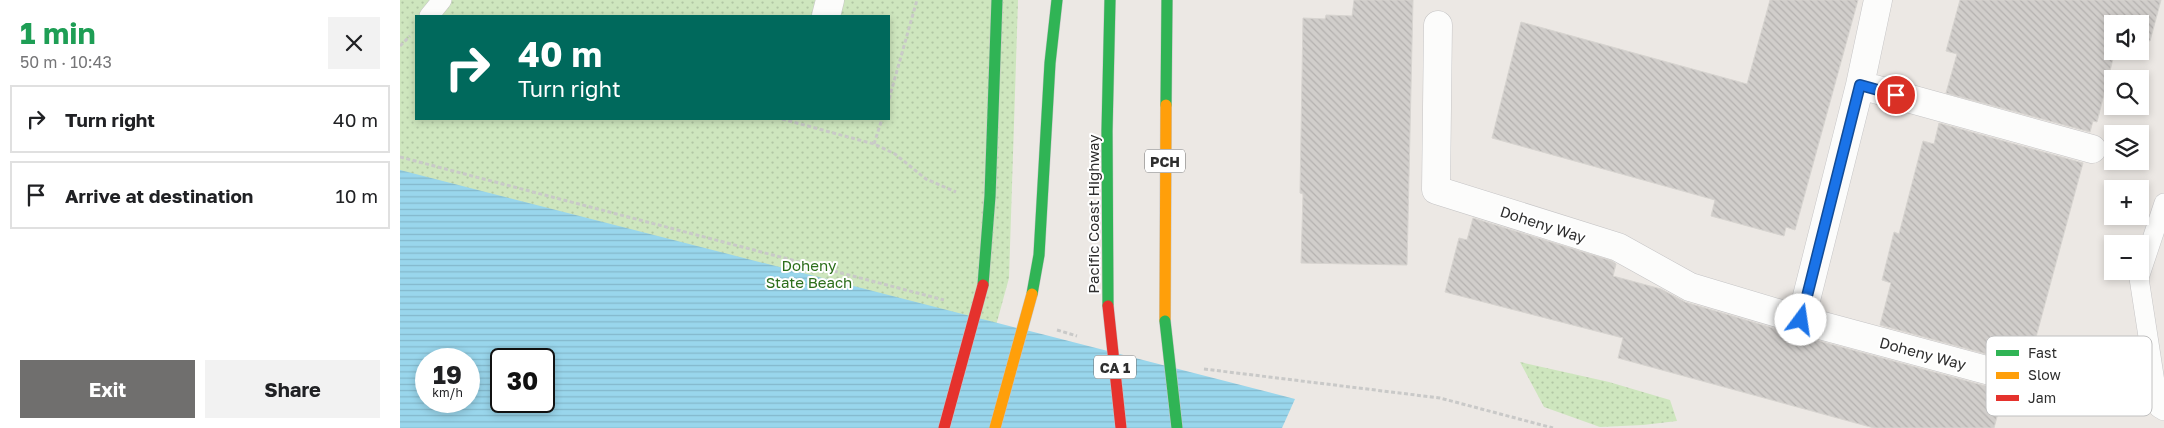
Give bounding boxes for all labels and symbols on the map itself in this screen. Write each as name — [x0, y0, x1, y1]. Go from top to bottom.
pin — [1875, 74, 1917, 116]
street label: Pacific Coast Highway — [1084, 134, 1102, 294]
road number: PCH — [1145, 150, 1185, 172]
street label: Doheny Way — [1498, 202, 1589, 246]
park label: Doheny State Beach — [766, 256, 852, 291]
position arrow — [1774, 293, 1826, 345]
street label: Doheny Way — [1878, 333, 1969, 373]
legend — [1986, 336, 2152, 416]
text: Fast — [2028, 344, 2057, 361]
speed limit sign: 30 — [490, 348, 555, 413]
road number: CA 1 — [1094, 356, 1136, 378]
text: Slow — [2028, 366, 2061, 383]
text: Jam — [2028, 389, 2056, 406]

